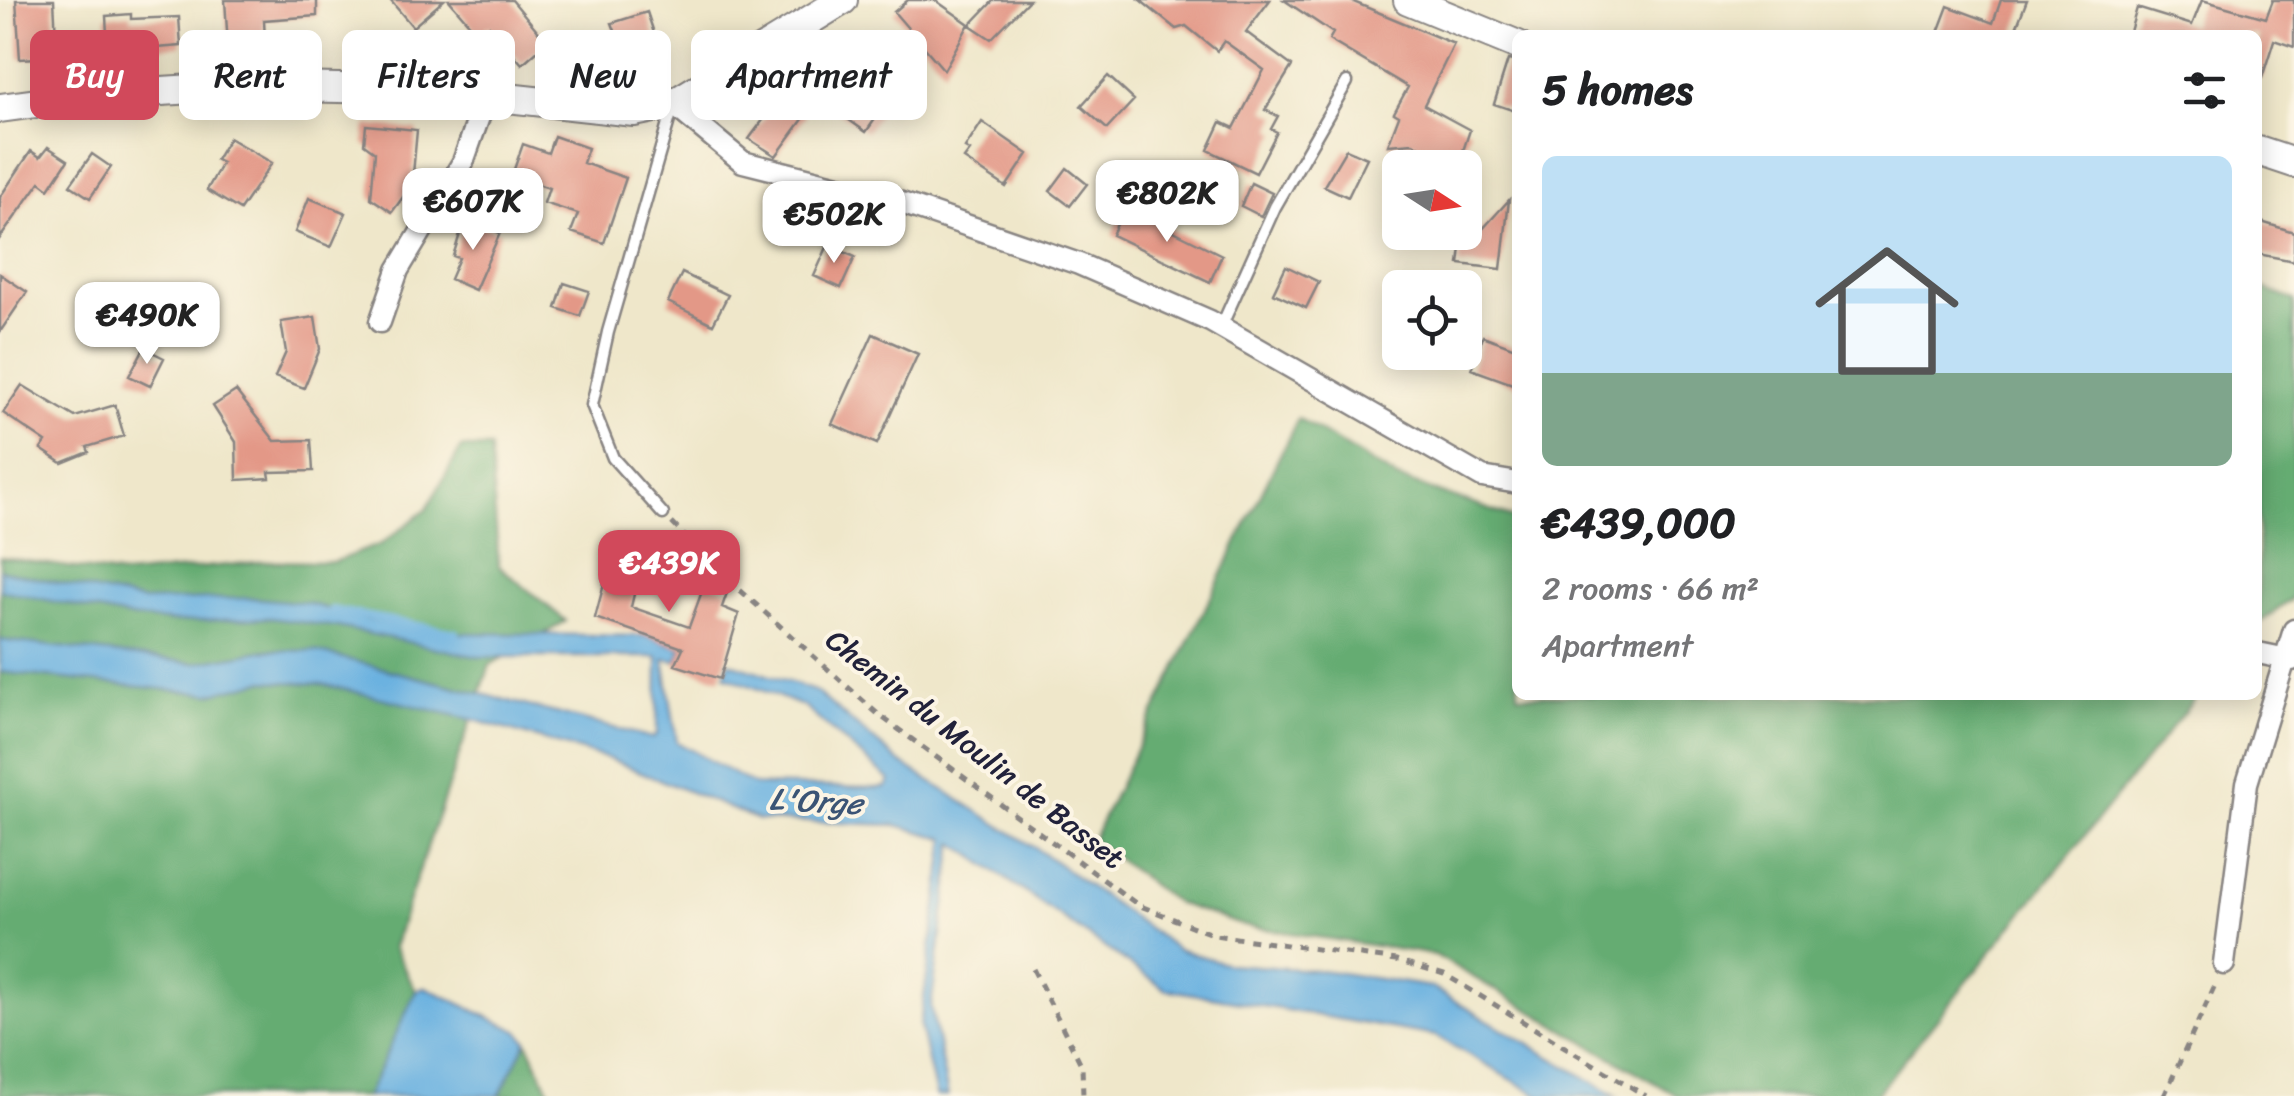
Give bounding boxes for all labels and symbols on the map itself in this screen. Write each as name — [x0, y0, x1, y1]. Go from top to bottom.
north arrow — [1382, 150, 1482, 250]
pin: €802K — [1097, 160, 1237, 245]
pin: €607K — [403, 168, 543, 253]
pin: €502K — [764, 181, 904, 266]
pin: €490K — [77, 282, 217, 367]
pin: €439K — [599, 530, 739, 615]
street label: Chemin du Moulin de Basset — [813, 614, 1137, 884]
water label: L'Orge — [768, 771, 868, 833]

